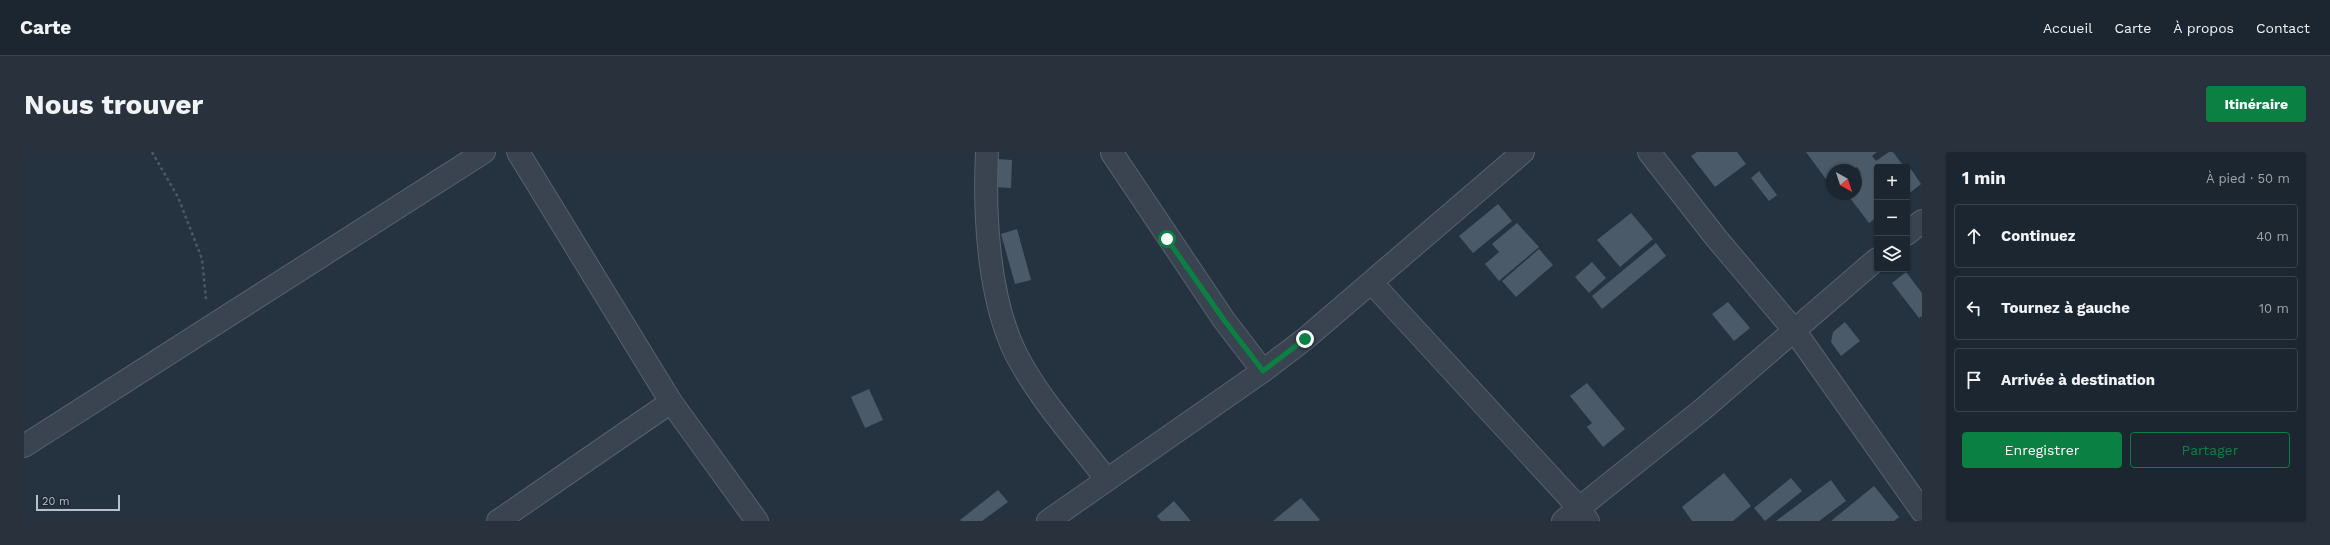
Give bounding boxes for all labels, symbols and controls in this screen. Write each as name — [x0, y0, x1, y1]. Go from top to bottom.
text: Carte — [20, 16, 71, 39]
text: Accueil — [2043, 20, 2092, 36]
text: Carte — [2114, 20, 2151, 36]
text: À propos — [2173, 20, 2234, 36]
text: Contact — [2256, 20, 2310, 36]
button: Itinéraire — [2206, 86, 2306, 122]
text: Nous trouver — [24, 88, 203, 121]
north arrow — [1826, 164, 1862, 200]
map controls — [1874, 164, 1910, 272]
button: + — [1874, 164, 1910, 200]
text: 1 min — [1962, 168, 2006, 188]
text: À pied · 50 m — [2206, 171, 2290, 186]
button: − — [1874, 200, 1910, 236]
icon: ahead — [1963, 225, 1985, 247]
text: Continuez — [2001, 227, 2075, 245]
text: 40 m — [2256, 229, 2289, 244]
route start — [1158, 230, 1176, 248]
button: layers — [1874, 236, 1910, 272]
icon: left — [1963, 297, 1985, 319]
text: Tournez à gauche — [2001, 299, 2130, 317]
text: 10 m — [2259, 301, 2289, 316]
route end — [1296, 330, 1314, 348]
icon: arrive — [1963, 369, 1985, 391]
text: Arrivée à destination — [2001, 371, 2155, 389]
button: Enregistrer — [1962, 432, 2122, 468]
button: Partager — [2130, 432, 2290, 468]
scale bar — [36, 493, 120, 512]
text: 20 m — [42, 495, 70, 508]

